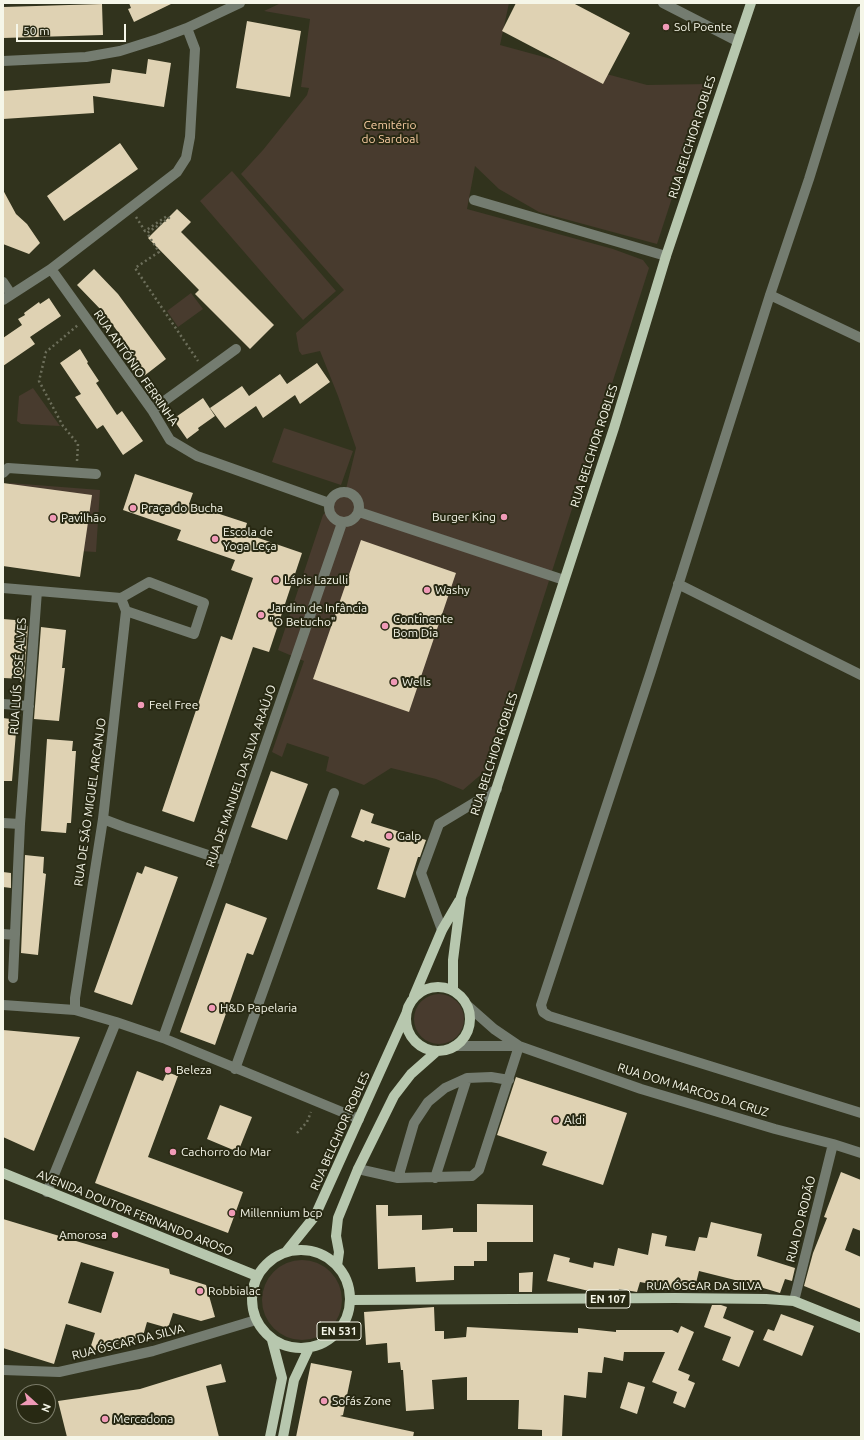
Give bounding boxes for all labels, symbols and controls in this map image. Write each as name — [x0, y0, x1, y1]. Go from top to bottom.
scale bar — [18, 16, 128, 42]
place label: Sol Poente — [674, 20, 732, 34]
marker: Sol Poente — [661, 22, 671, 32]
text: 50 m — [23, 24, 50, 37]
street label: RUA BELCHIOR ROBLES — [665, 74, 719, 200]
park label: Cemitério do Sardoal — [361, 118, 419, 146]
street label: RUA ANTÓNIO FERRINHA — [91, 307, 181, 429]
street label: RUA BELCHIOR ROBLES — [567, 383, 621, 509]
place label: Praça do Bucha — [141, 501, 223, 515]
marker: Praça do Bucha — [128, 503, 138, 513]
place label: Burger King — [432, 510, 496, 524]
place label: Pavilhão — [61, 511, 106, 525]
marker: Burger King — [499, 512, 509, 522]
marker: Pavilhão — [48, 513, 58, 523]
place label: Escola de Yoga Leça — [223, 525, 277, 553]
marker: Escola de Yoga Leça — [210, 534, 220, 544]
place label: Lápis Lazulli — [284, 573, 348, 587]
marker: Lápis Lazulli — [271, 575, 281, 585]
place label: Washy — [435, 583, 470, 597]
marker: Washy — [422, 585, 432, 595]
place label: Jardim de Infância "O Betucho" — [269, 601, 367, 629]
marker: Jardim de Infância "O Betucho" — [256, 610, 266, 620]
place label: Continente Bom Dia — [393, 612, 453, 640]
street label: RUA LUÍS JOSÉ ALVES — [7, 617, 29, 735]
marker: Continente Bom Dia — [380, 621, 390, 631]
place label: Wells — [402, 675, 431, 689]
marker: Wells — [389, 677, 399, 687]
street label: RUA DE MANUEL DA SILVA ARAÚJO — [203, 683, 279, 869]
street label: RUA BELCHIOR ROBLES — [467, 691, 521, 817]
place label: Feel Free — [149, 698, 198, 712]
marker: Feel Free — [136, 700, 146, 710]
street label: RUA DE SÃO MIGUEL ARCANJO — [71, 717, 109, 887]
place label: Galp — [397, 829, 421, 843]
marker: Galp — [384, 831, 394, 841]
place label: H&D Papelaria — [220, 1001, 297, 1015]
marker: H&D Papelaria — [207, 1003, 217, 1013]
street label: RUA DOM MARCOS DA CRUZ — [616, 1060, 770, 1120]
place label: Beleza — [176, 1063, 212, 1077]
marker: Beleza — [163, 1065, 173, 1075]
street label: RUA BELCHIOR ROBLES — [307, 1070, 373, 1192]
place label: Aldi — [564, 1113, 585, 1127]
marker: Aldi — [551, 1115, 561, 1125]
place label: Cachorro do Mar — [181, 1145, 271, 1159]
marker: Cachorro do Mar — [168, 1147, 178, 1157]
street label: AVENIDA DOUTOR FERNANDO AROSO — [35, 1167, 235, 1259]
street label: RUA DO RODÃO — [783, 1174, 819, 1264]
place label: Millennium bcp — [240, 1206, 322, 1220]
marker: Millennium bcp — [227, 1208, 237, 1218]
place label: Amorosa — [59, 1228, 107, 1242]
marker: Amorosa — [110, 1230, 120, 1240]
street label: RUA ÓSCAR DA SILVA — [646, 1279, 762, 1293]
place label: Robbialac — [208, 1284, 261, 1298]
marker: Robbialac — [195, 1286, 205, 1296]
road number: EN 107 — [586, 1290, 630, 1308]
street label: RUA ÓSCAR DA SILVA — [70, 1321, 186, 1363]
road number: EN 531 — [317, 1322, 361, 1340]
north arrow — [16, 1384, 56, 1424]
place label: Sofás Zone — [332, 1394, 391, 1408]
marker: Sofás Zone — [319, 1396, 329, 1406]
text: N — [39, 1402, 53, 1414]
place label: Mercadona — [113, 1412, 173, 1426]
marker: Mercadona — [100, 1414, 110, 1424]

